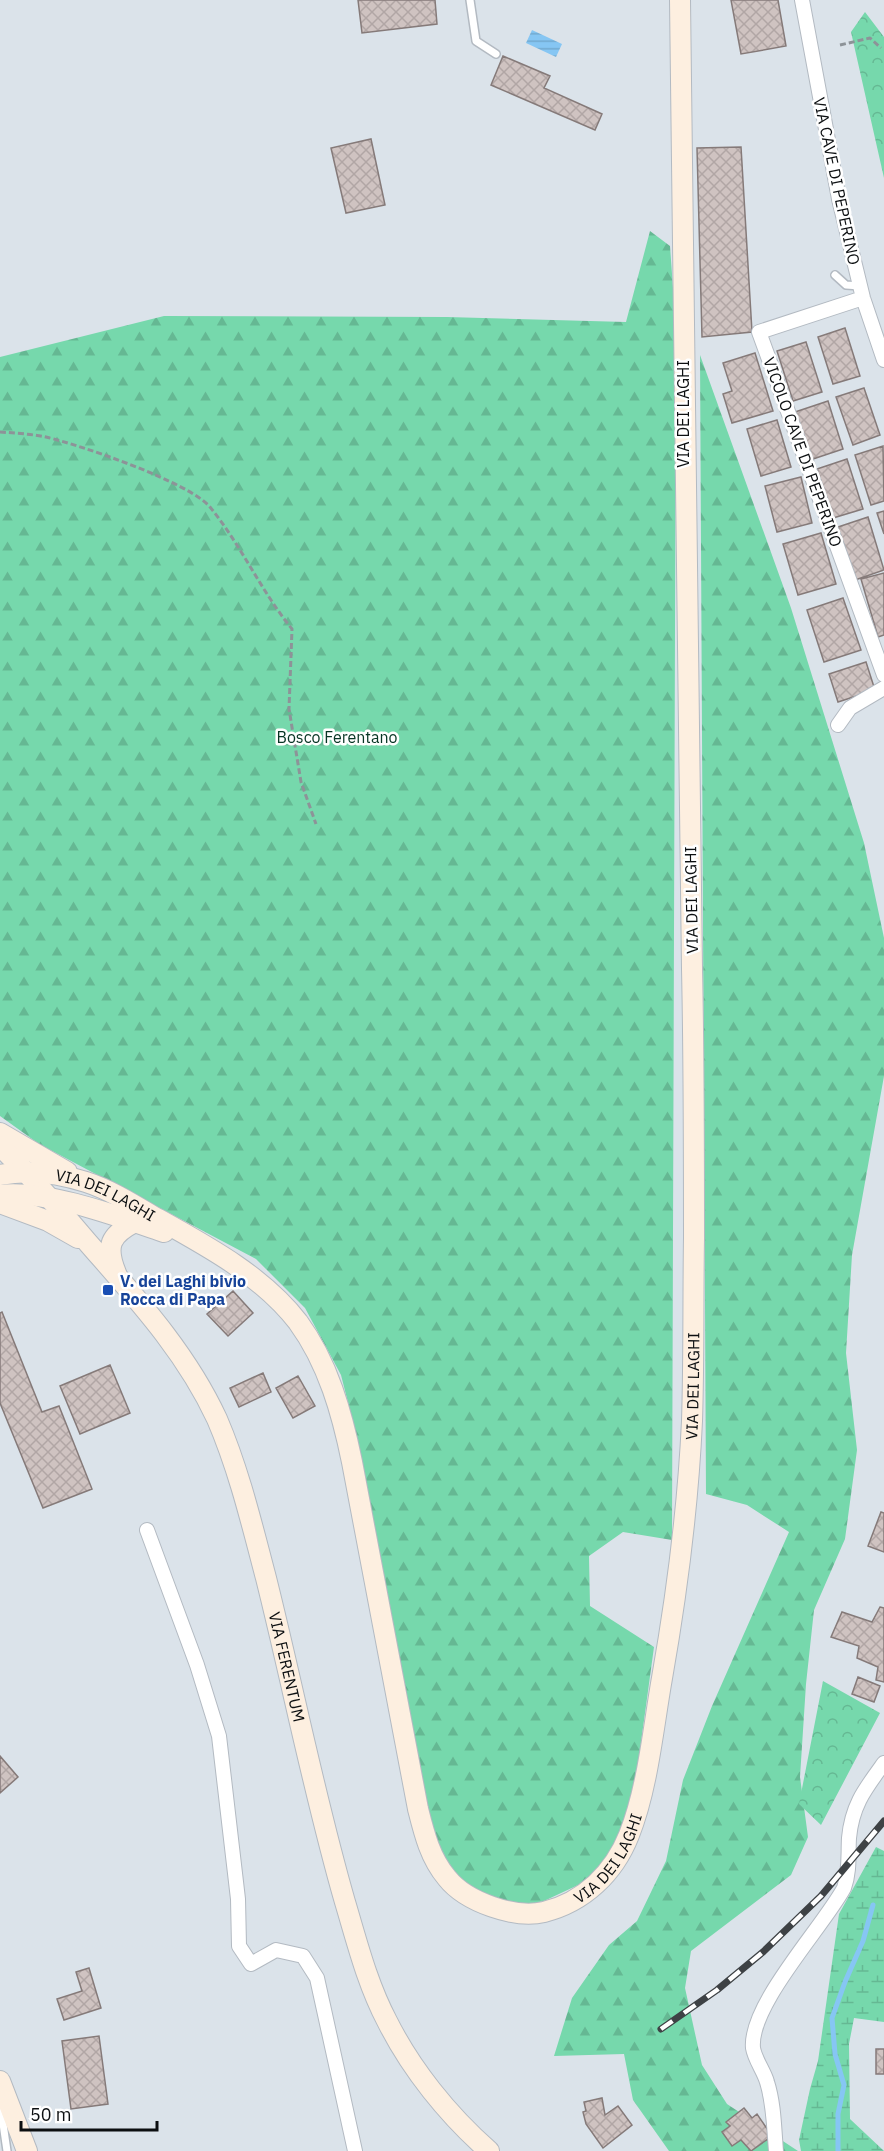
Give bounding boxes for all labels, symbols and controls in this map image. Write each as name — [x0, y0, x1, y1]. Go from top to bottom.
street label: VIA CAVE DI PEPERINO — [809, 95, 865, 267]
street label: VICOLO CAVE DI PEPERINO — [759, 354, 847, 550]
street label: VIA DEI LAGHI — [673, 360, 693, 468]
park label: Bosco Ferentano — [276, 727, 398, 747]
street label: VIA DEI LAGHI — [680, 846, 702, 954]
street label: VIA DEI LAGHI — [54, 1165, 159, 1225]
place label: V. dei Laghi bivio Rocca di Papa — [120, 1271, 246, 1309]
marker: V. dei Laghi bivio Rocca di Papa — [101, 1283, 115, 1297]
street label: VIA DEI LAGHI — [681, 1332, 703, 1440]
street label: VIA FERENTUM — [265, 1610, 309, 1724]
street label: VIA DEI LAGHI — [570, 1811, 646, 1908]
scale bar — [21, 2094, 158, 2132]
text: 50 m — [30, 2103, 72, 2126]

